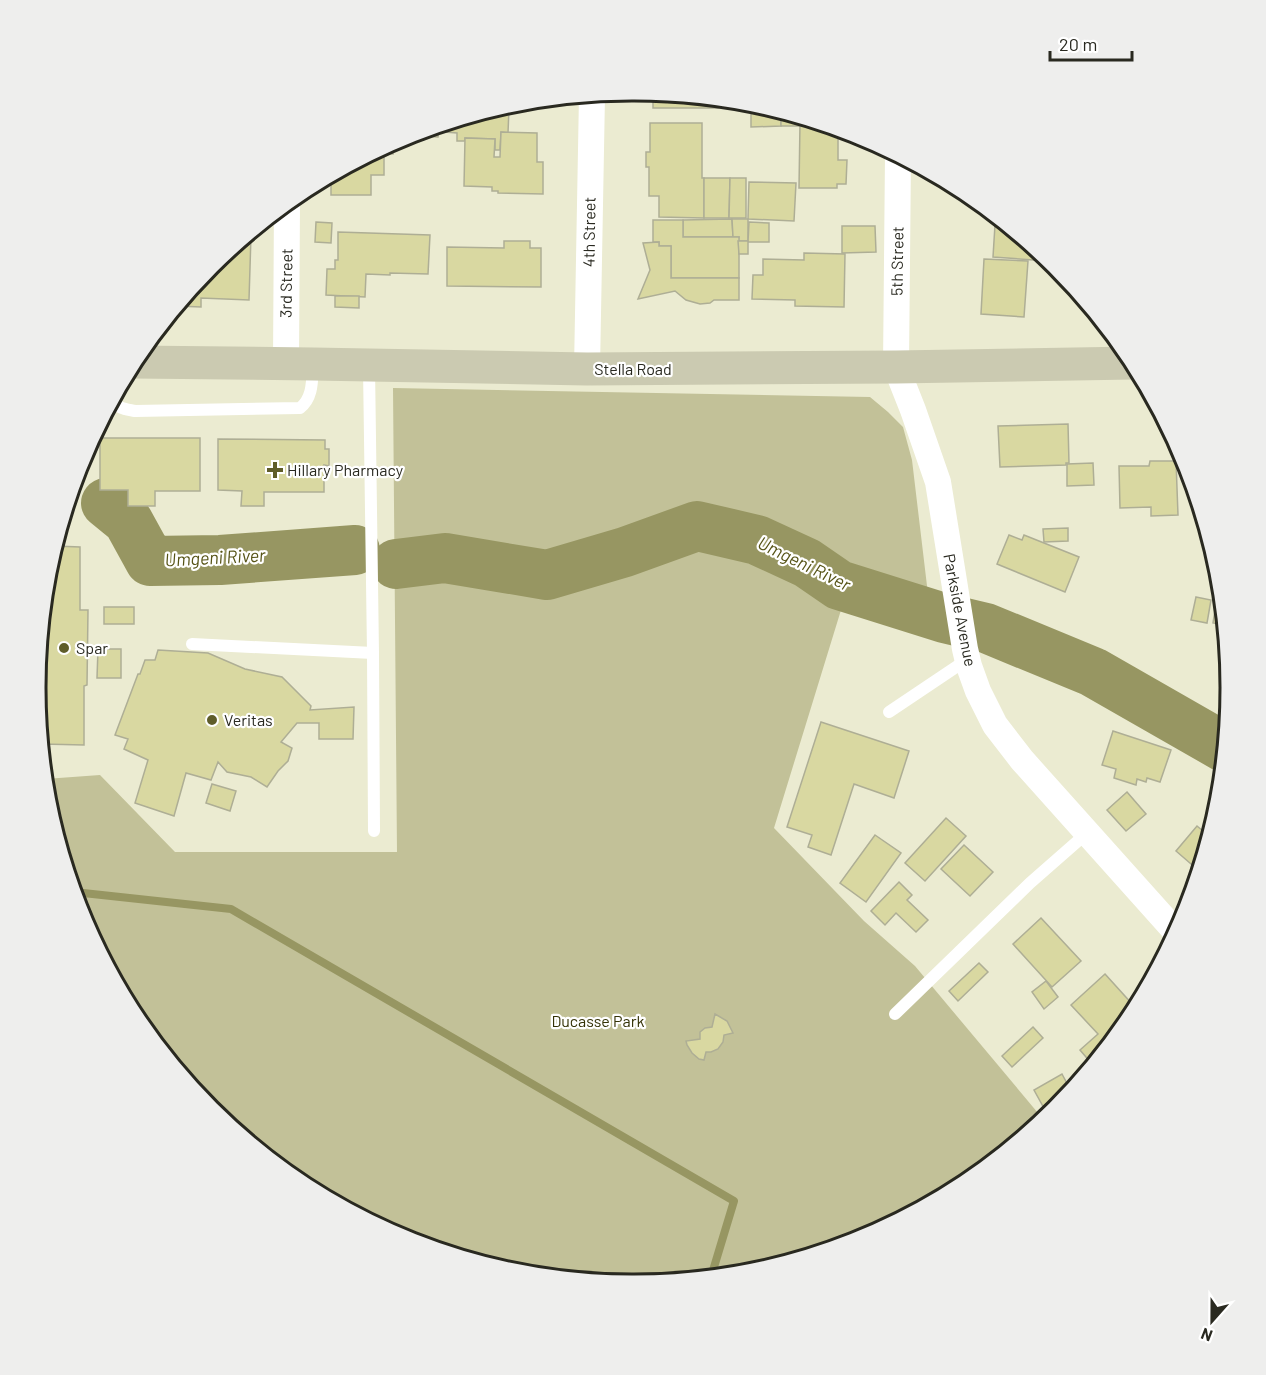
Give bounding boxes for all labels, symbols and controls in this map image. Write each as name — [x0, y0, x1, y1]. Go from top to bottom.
scale bar — [1050, 24, 1132, 62]
text: 20 m — [1059, 33, 1097, 55]
street label: 4th Street — [578, 197, 599, 267]
street label: 5th Street — [886, 226, 907, 296]
street label: 3rd Street — [275, 248, 296, 318]
street label: Stella Road — [594, 359, 672, 378]
place label: Hillary Pharmacy — [287, 460, 404, 479]
marker: Hillary Pharmacy — [268, 463, 282, 477]
water label: Umgeni River — [754, 531, 855, 595]
water label: Umgeni River — [164, 543, 266, 571]
street label: Parkside Avenue — [940, 552, 981, 668]
place label: Spar — [76, 638, 108, 657]
marker: Spar — [57, 641, 71, 655]
place label: Veritas — [224, 710, 273, 729]
marker: Veritas — [205, 713, 219, 727]
park label: Ducasse Park — [551, 1011, 645, 1030]
north arrow — [1182, 1291, 1242, 1351]
text: N — [1198, 1325, 1215, 1346]

